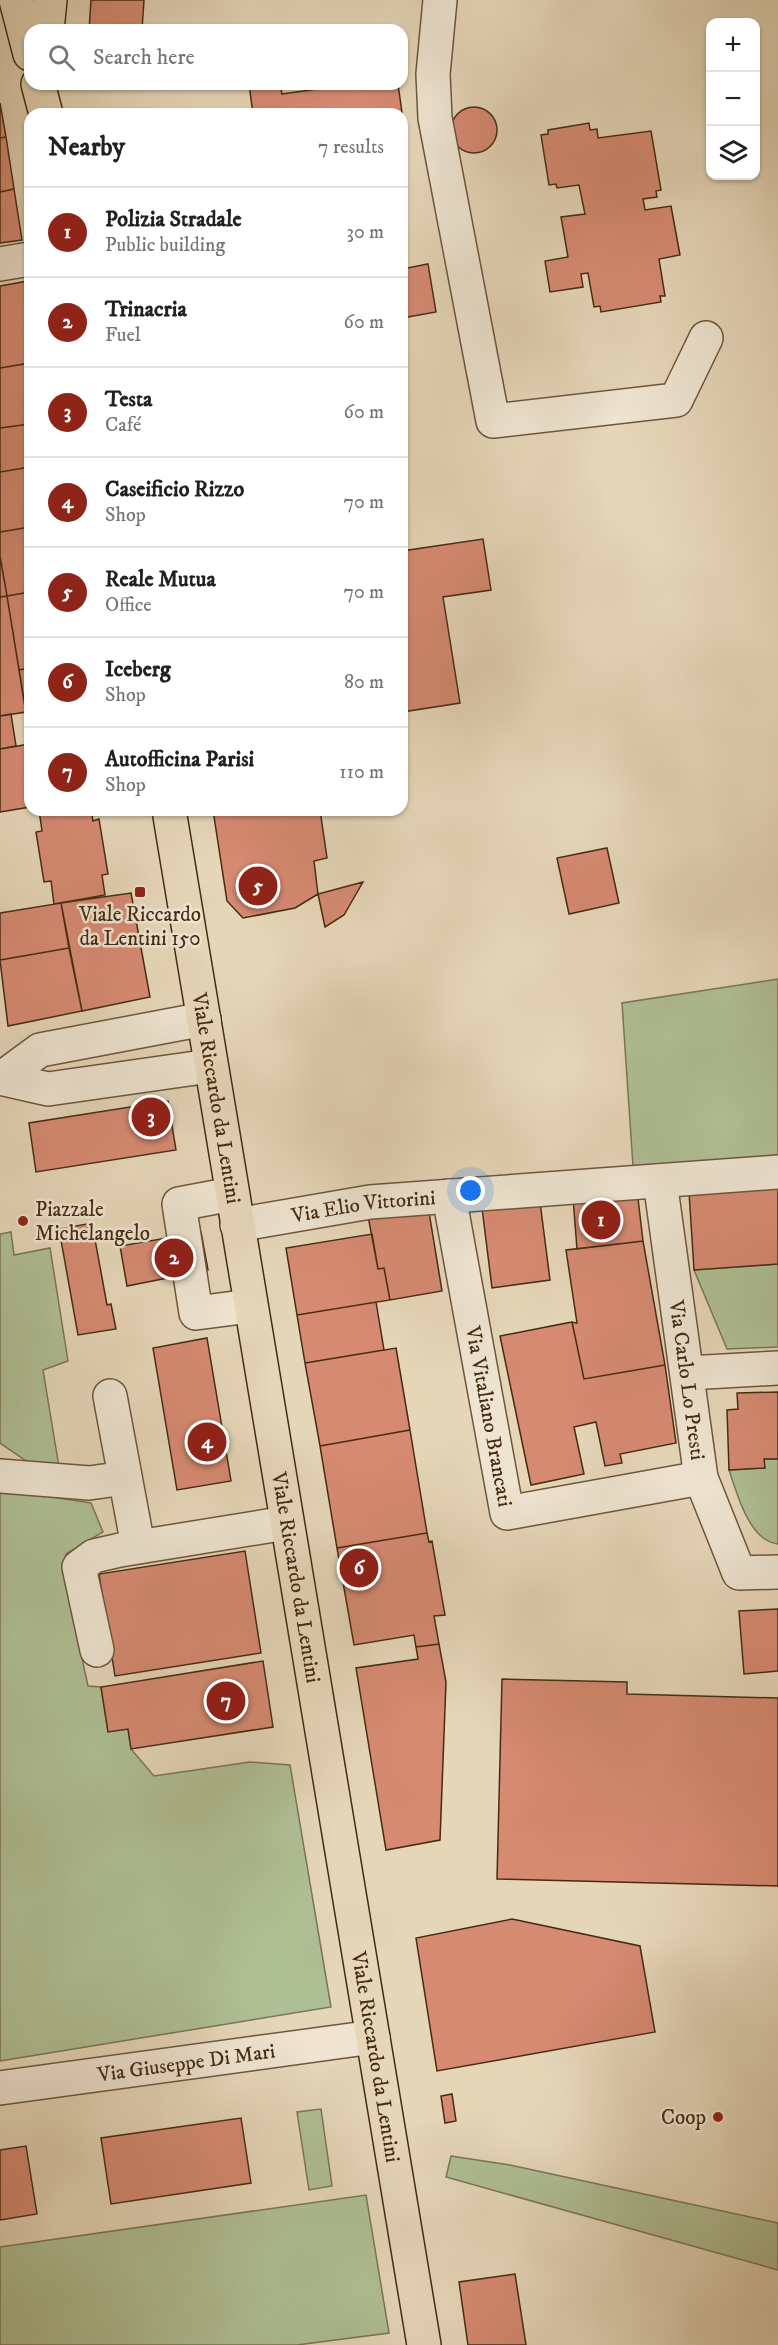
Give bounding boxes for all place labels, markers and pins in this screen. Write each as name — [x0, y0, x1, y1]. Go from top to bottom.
pin: 5 — [238, 864, 278, 908]
marker: Viale Riccardo da Lentini 150 — [133, 885, 147, 899]
place label: Viale Riccardo da Lentini 150 — [78, 902, 201, 952]
pin: 3 — [132, 1094, 170, 1140]
place label: Piazzale Michelangelo — [35, 1197, 150, 1247]
pin: 1 — [582, 1198, 620, 1242]
marker: Piazzale Michelangelo — [16, 1214, 30, 1228]
pin: 2 — [154, 1236, 194, 1280]
pin: 4 — [188, 1420, 226, 1464]
pin: 6 — [340, 1546, 378, 1590]
pin: 7 — [206, 1678, 246, 1724]
place label: Coop — [661, 2105, 706, 2131]
marker: Coop — [711, 2110, 725, 2124]

